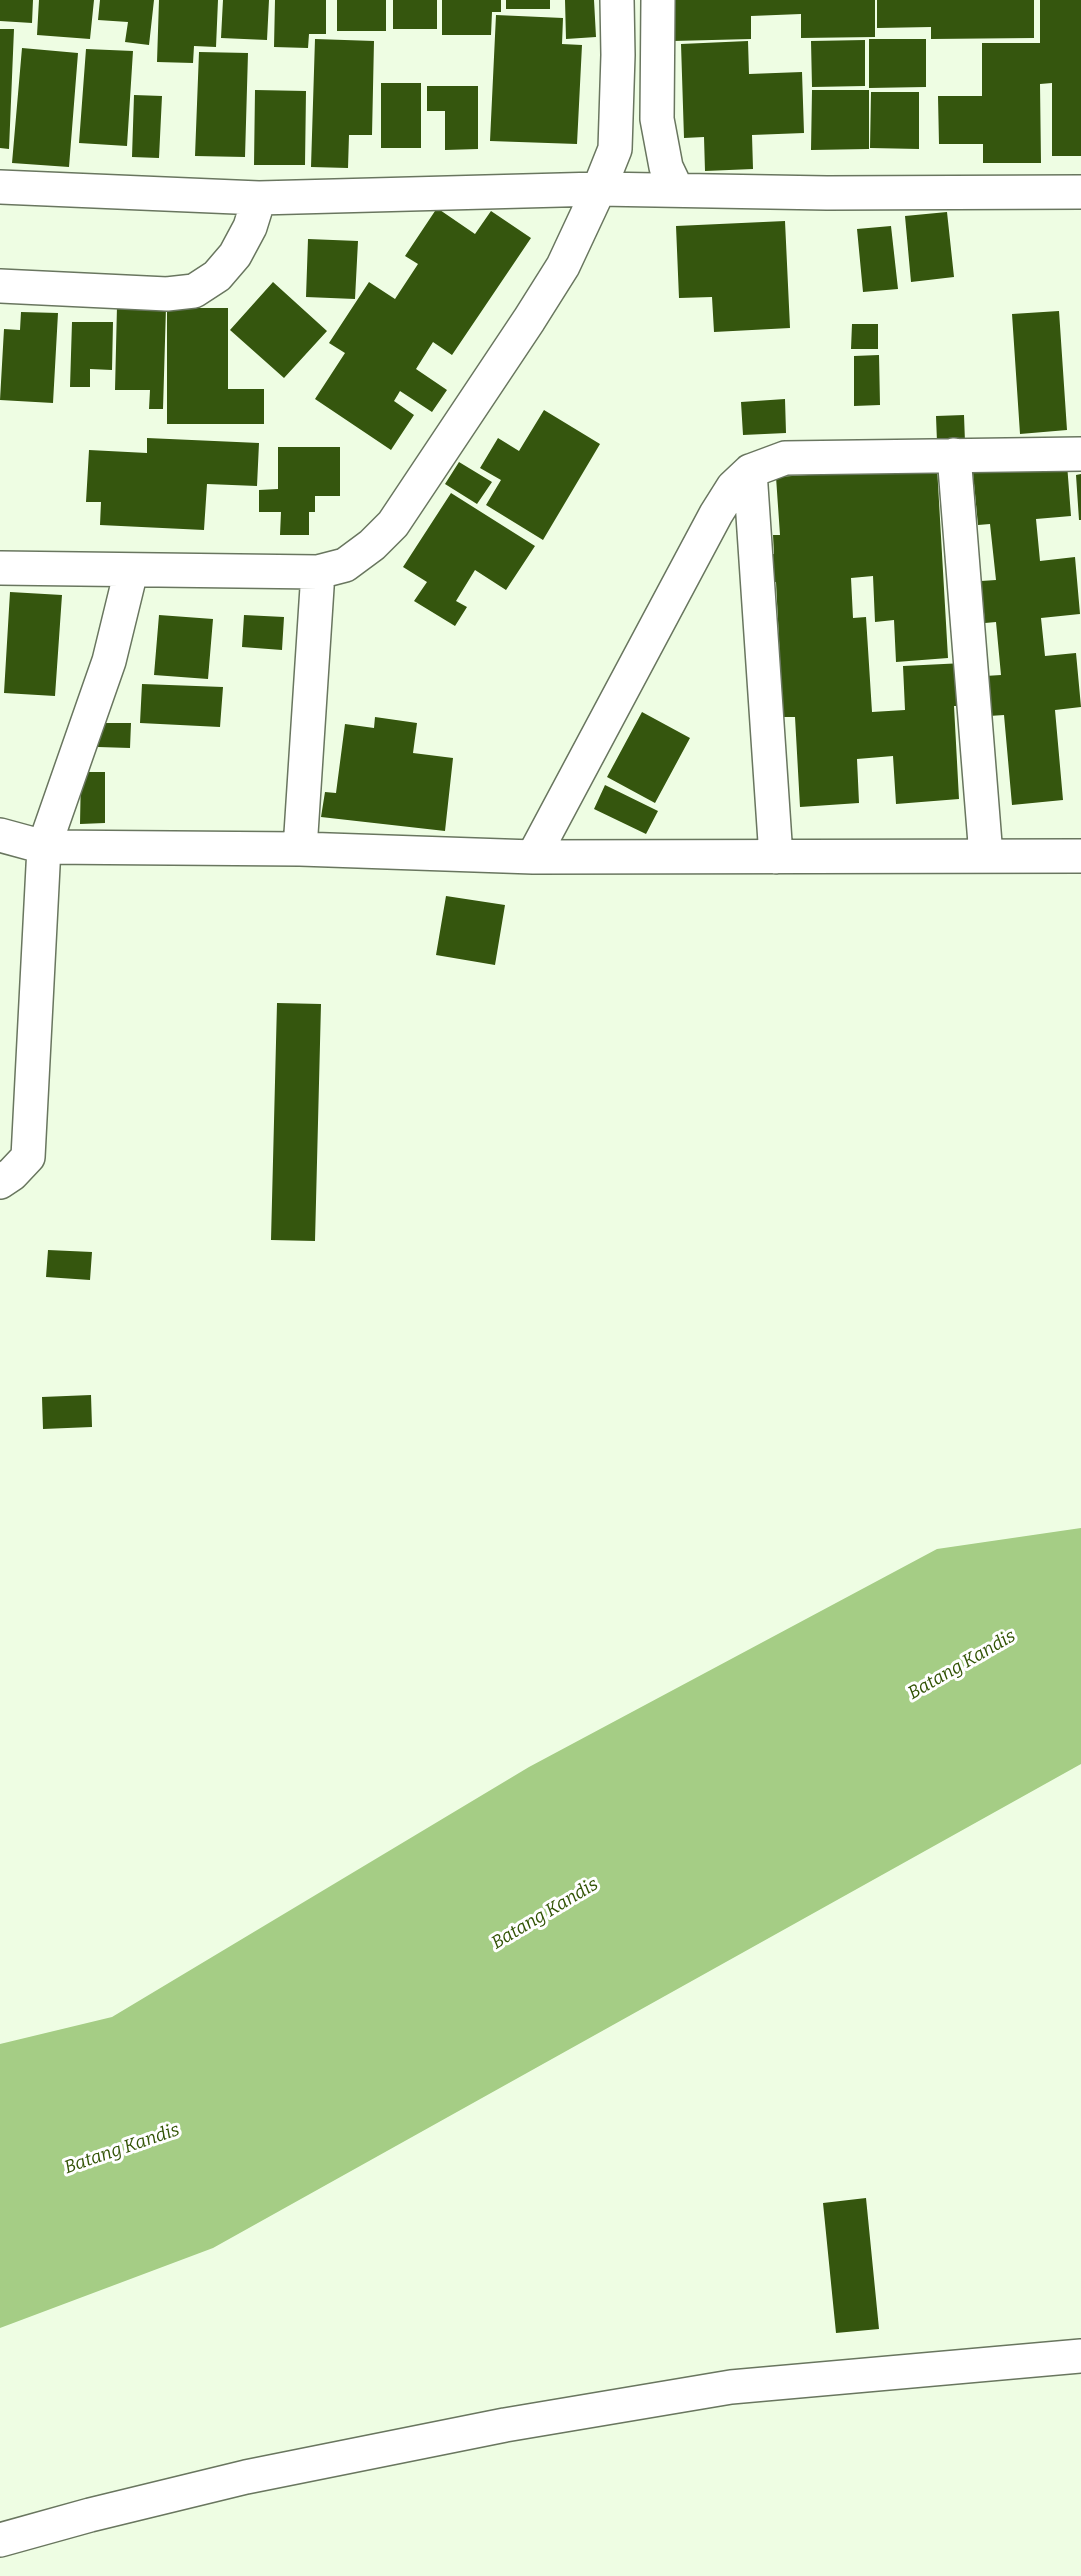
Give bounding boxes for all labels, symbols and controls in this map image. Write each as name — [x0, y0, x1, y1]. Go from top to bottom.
water label: Batang Kandis — [904, 1626, 1020, 1704]
water label: Batang Kandis — [488, 1874, 602, 1954]
water label: Batang Kandis — [61, 2119, 183, 2179]

